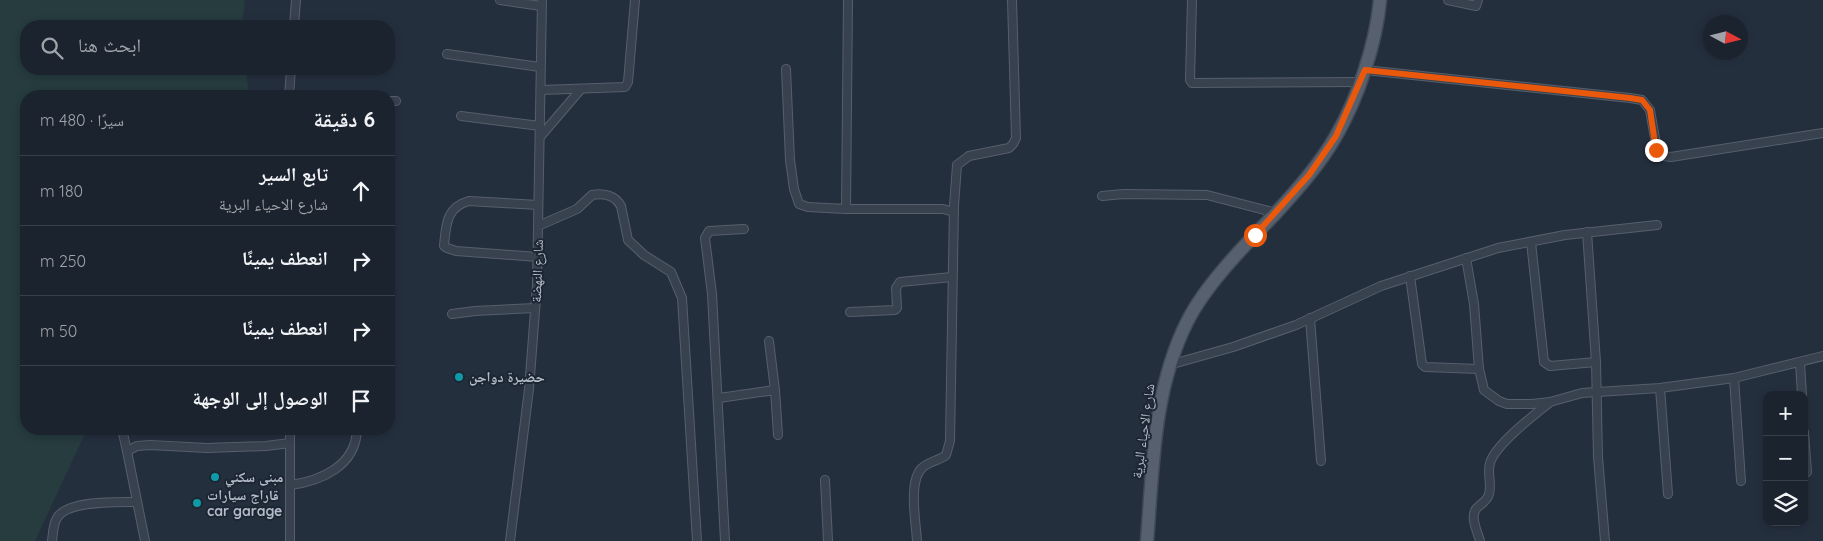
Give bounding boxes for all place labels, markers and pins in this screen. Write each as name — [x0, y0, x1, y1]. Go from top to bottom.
place label: حضيرة دواجن — [469, 368, 545, 386]
marker: حضيرة دواجن — [453, 371, 465, 383]
place label: مبنى سكني — [225, 468, 283, 488]
marker: مبنى سكني — [209, 471, 221, 483]
place label: قاراج سيارات car garage — [207, 486, 282, 520]
marker: قاراج سيارات car garage — [191, 497, 203, 509]

